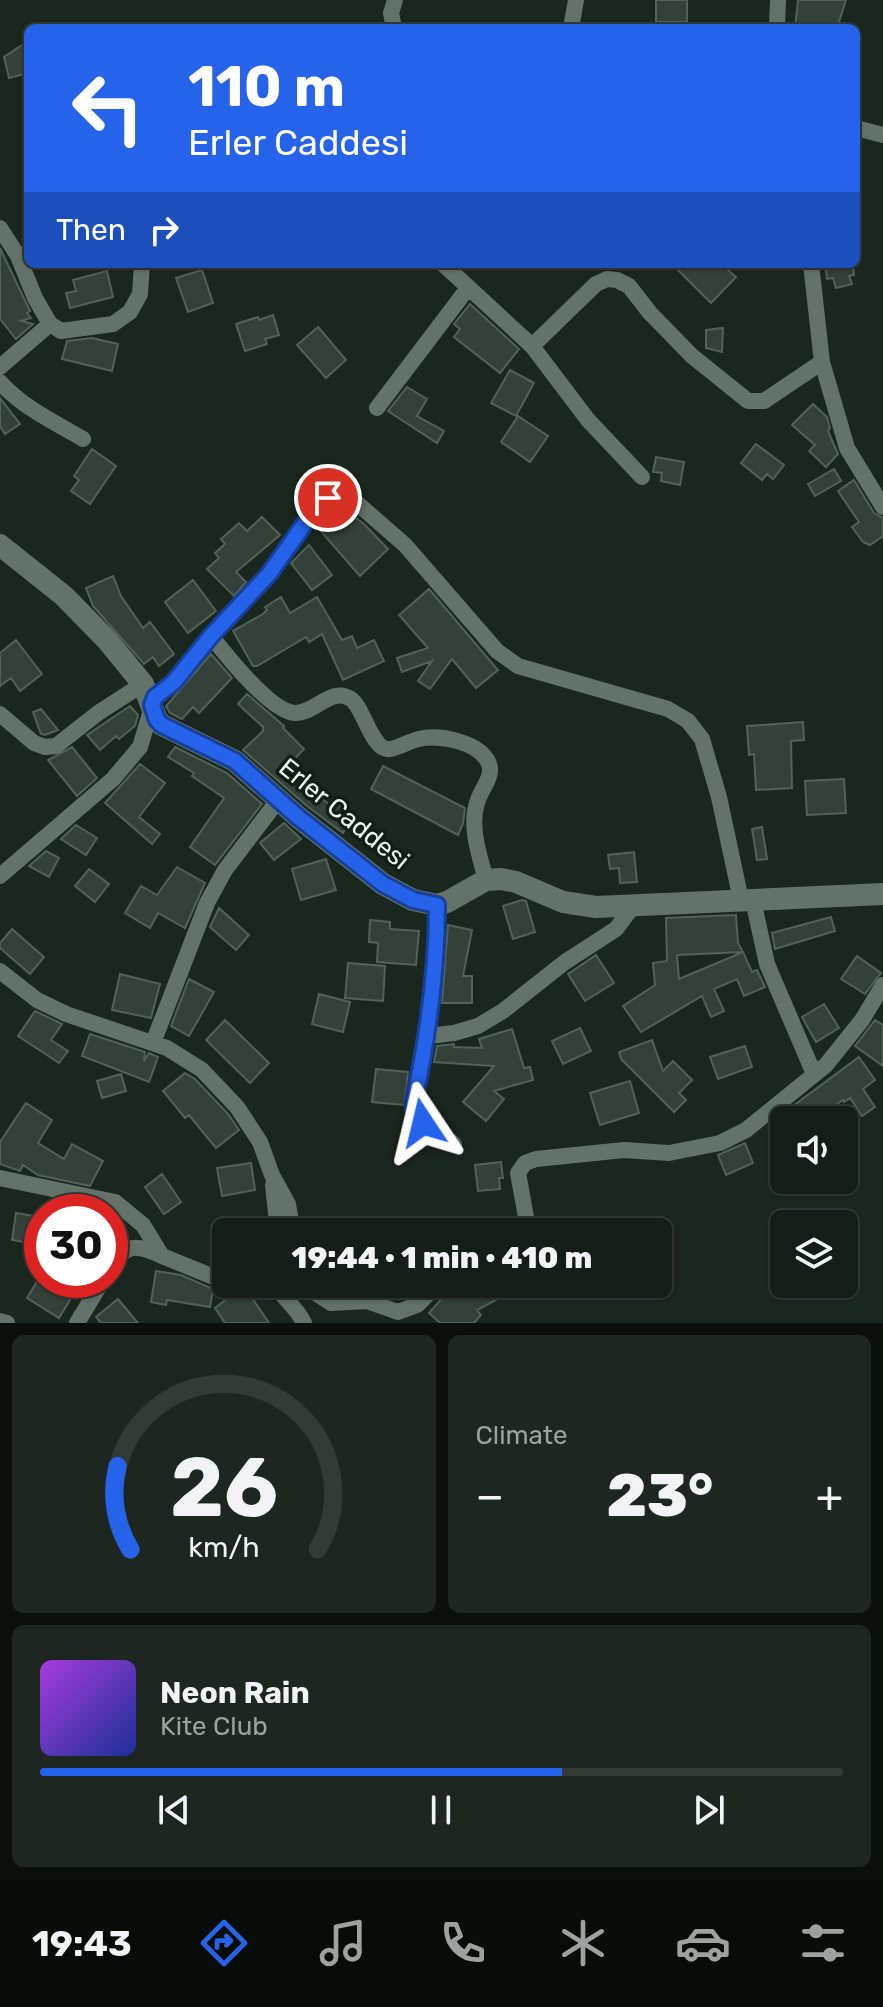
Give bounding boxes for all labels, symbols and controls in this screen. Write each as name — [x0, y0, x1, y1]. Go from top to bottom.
text: 110 m — [188, 54, 345, 120]
icon: left — [56, 56, 160, 160]
text: Erler Caddesi — [188, 121, 408, 164]
icon: right — [142, 208, 186, 252]
text: Then — [56, 212, 126, 248]
pin — [294, 464, 362, 532]
icon: arrive — [306, 476, 350, 520]
street label: Erler Caddesi — [272, 752, 416, 876]
position arrow — [381, 1081, 465, 1165]
map controls — [770, 1106, 858, 1298]
button: sound — [770, 1106, 858, 1194]
speed limit sign: 30 — [24, 1194, 128, 1298]
button: layers — [770, 1210, 858, 1298]
text: 19:44 · 1 min · 410 m — [292, 1240, 592, 1276]
text: Climate — [476, 1420, 568, 1451]
text: 26 — [170, 1438, 278, 1537]
text: 23° — [606, 1460, 713, 1531]
text: − — [476, 1470, 504, 1522]
text: + — [816, 1470, 843, 1522]
text: km/h — [188, 1530, 259, 1564]
text: Neon Rain — [160, 1675, 310, 1711]
text: Kite Club — [160, 1711, 268, 1742]
icon: previous — [152, 1788, 196, 1832]
icon: pause — [419, 1788, 463, 1832]
icon: next — [687, 1788, 731, 1832]
icon: directions — [196, 1915, 252, 1971]
icon: music — [315, 1915, 371, 1971]
icon: phone — [435, 1915, 491, 1971]
icon: climate — [555, 1915, 611, 1971]
icon: car — [675, 1915, 731, 1971]
icon: filters — [795, 1915, 851, 1971]
text: 19:43 — [32, 1922, 132, 1965]

